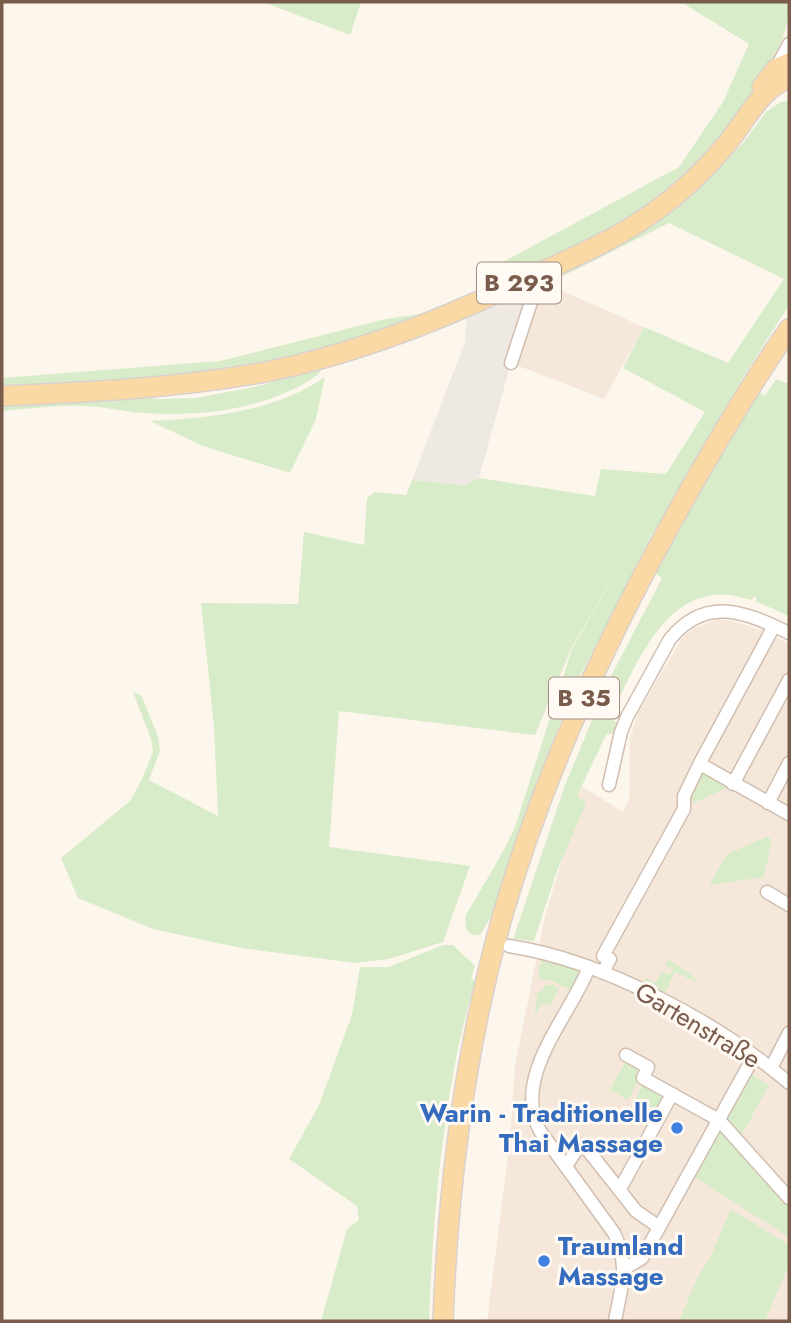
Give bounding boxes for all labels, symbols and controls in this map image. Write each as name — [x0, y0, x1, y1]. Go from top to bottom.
road number: B 293 — [477, 262, 561, 304]
road number: B 35 — [549, 678, 619, 718]
street label: Gartenstraße — [628, 972, 768, 1078]
place label: Warin - Traditionelle Thai Massage — [420, 1094, 663, 1162]
marker: Warin - Traditionelle Thai Massage — [669, 1120, 685, 1136]
place label: Traumland Massage — [558, 1227, 684, 1295]
marker: Traumland Massage — [536, 1253, 552, 1269]

